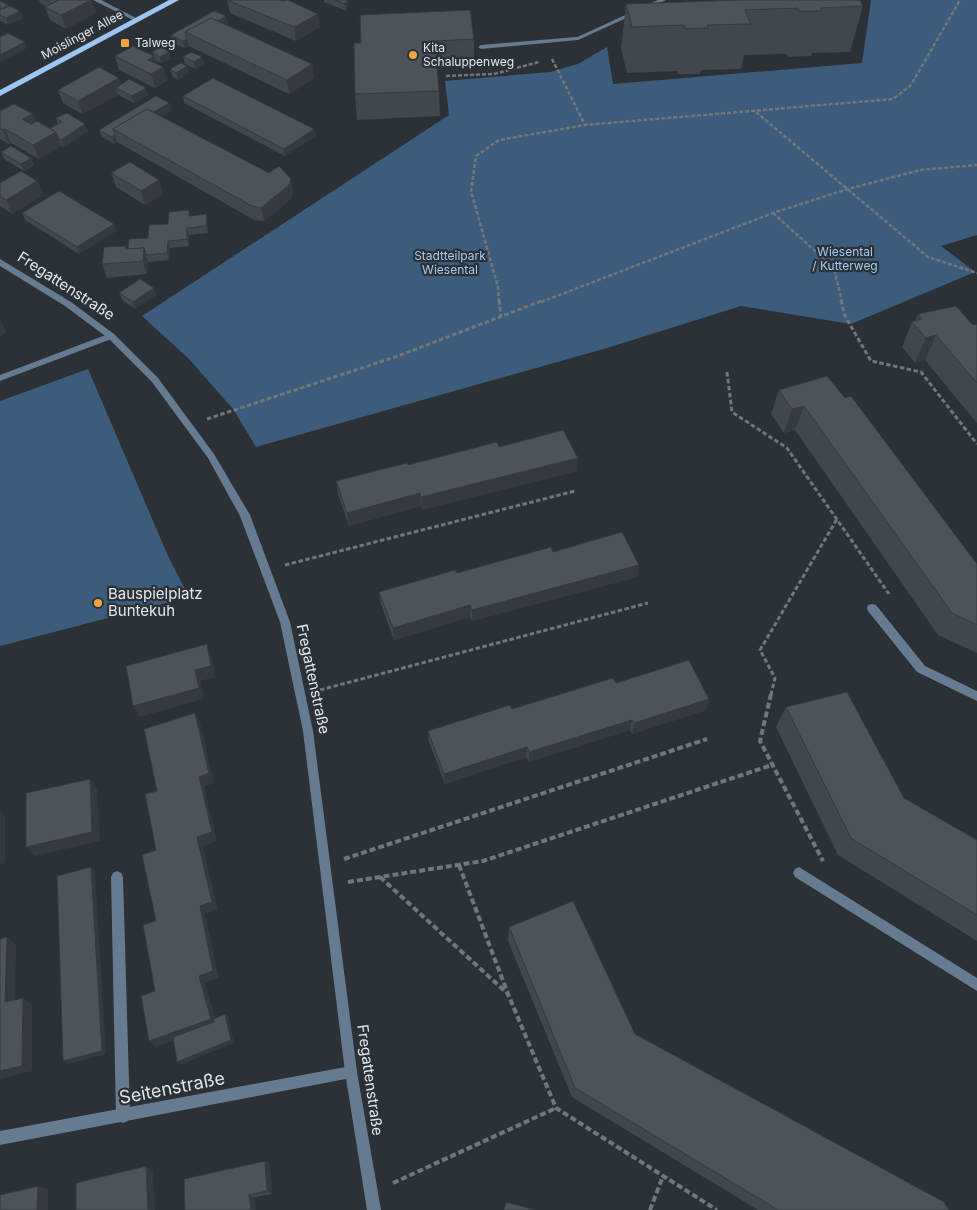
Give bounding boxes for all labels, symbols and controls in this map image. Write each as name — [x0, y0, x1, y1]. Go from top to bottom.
street label: Moislinger Allee — [38, 7, 125, 62]
place label: Talweg — [135, 35, 175, 50]
marker: Talweg — [119, 37, 131, 49]
place label: Kita Schaluppenweg — [423, 40, 514, 69]
marker: Kita Schaluppenweg — [407, 49, 419, 61]
park label: Wiesental / Kutterweg — [812, 244, 878, 273]
street label: Fregattenstraße — [14, 247, 118, 324]
park label: Stadtteilpark Wiesental — [414, 248, 486, 277]
place label: Bauspielplatz Buntekuh — [108, 584, 203, 620]
marker: Bauspielplatz Buntekuh — [92, 597, 104, 609]
street label: Fregattenstraße — [293, 622, 334, 736]
street label: Fregattenstraße — [353, 1023, 388, 1137]
street label: Seitenstraße — [117, 1067, 226, 1108]

